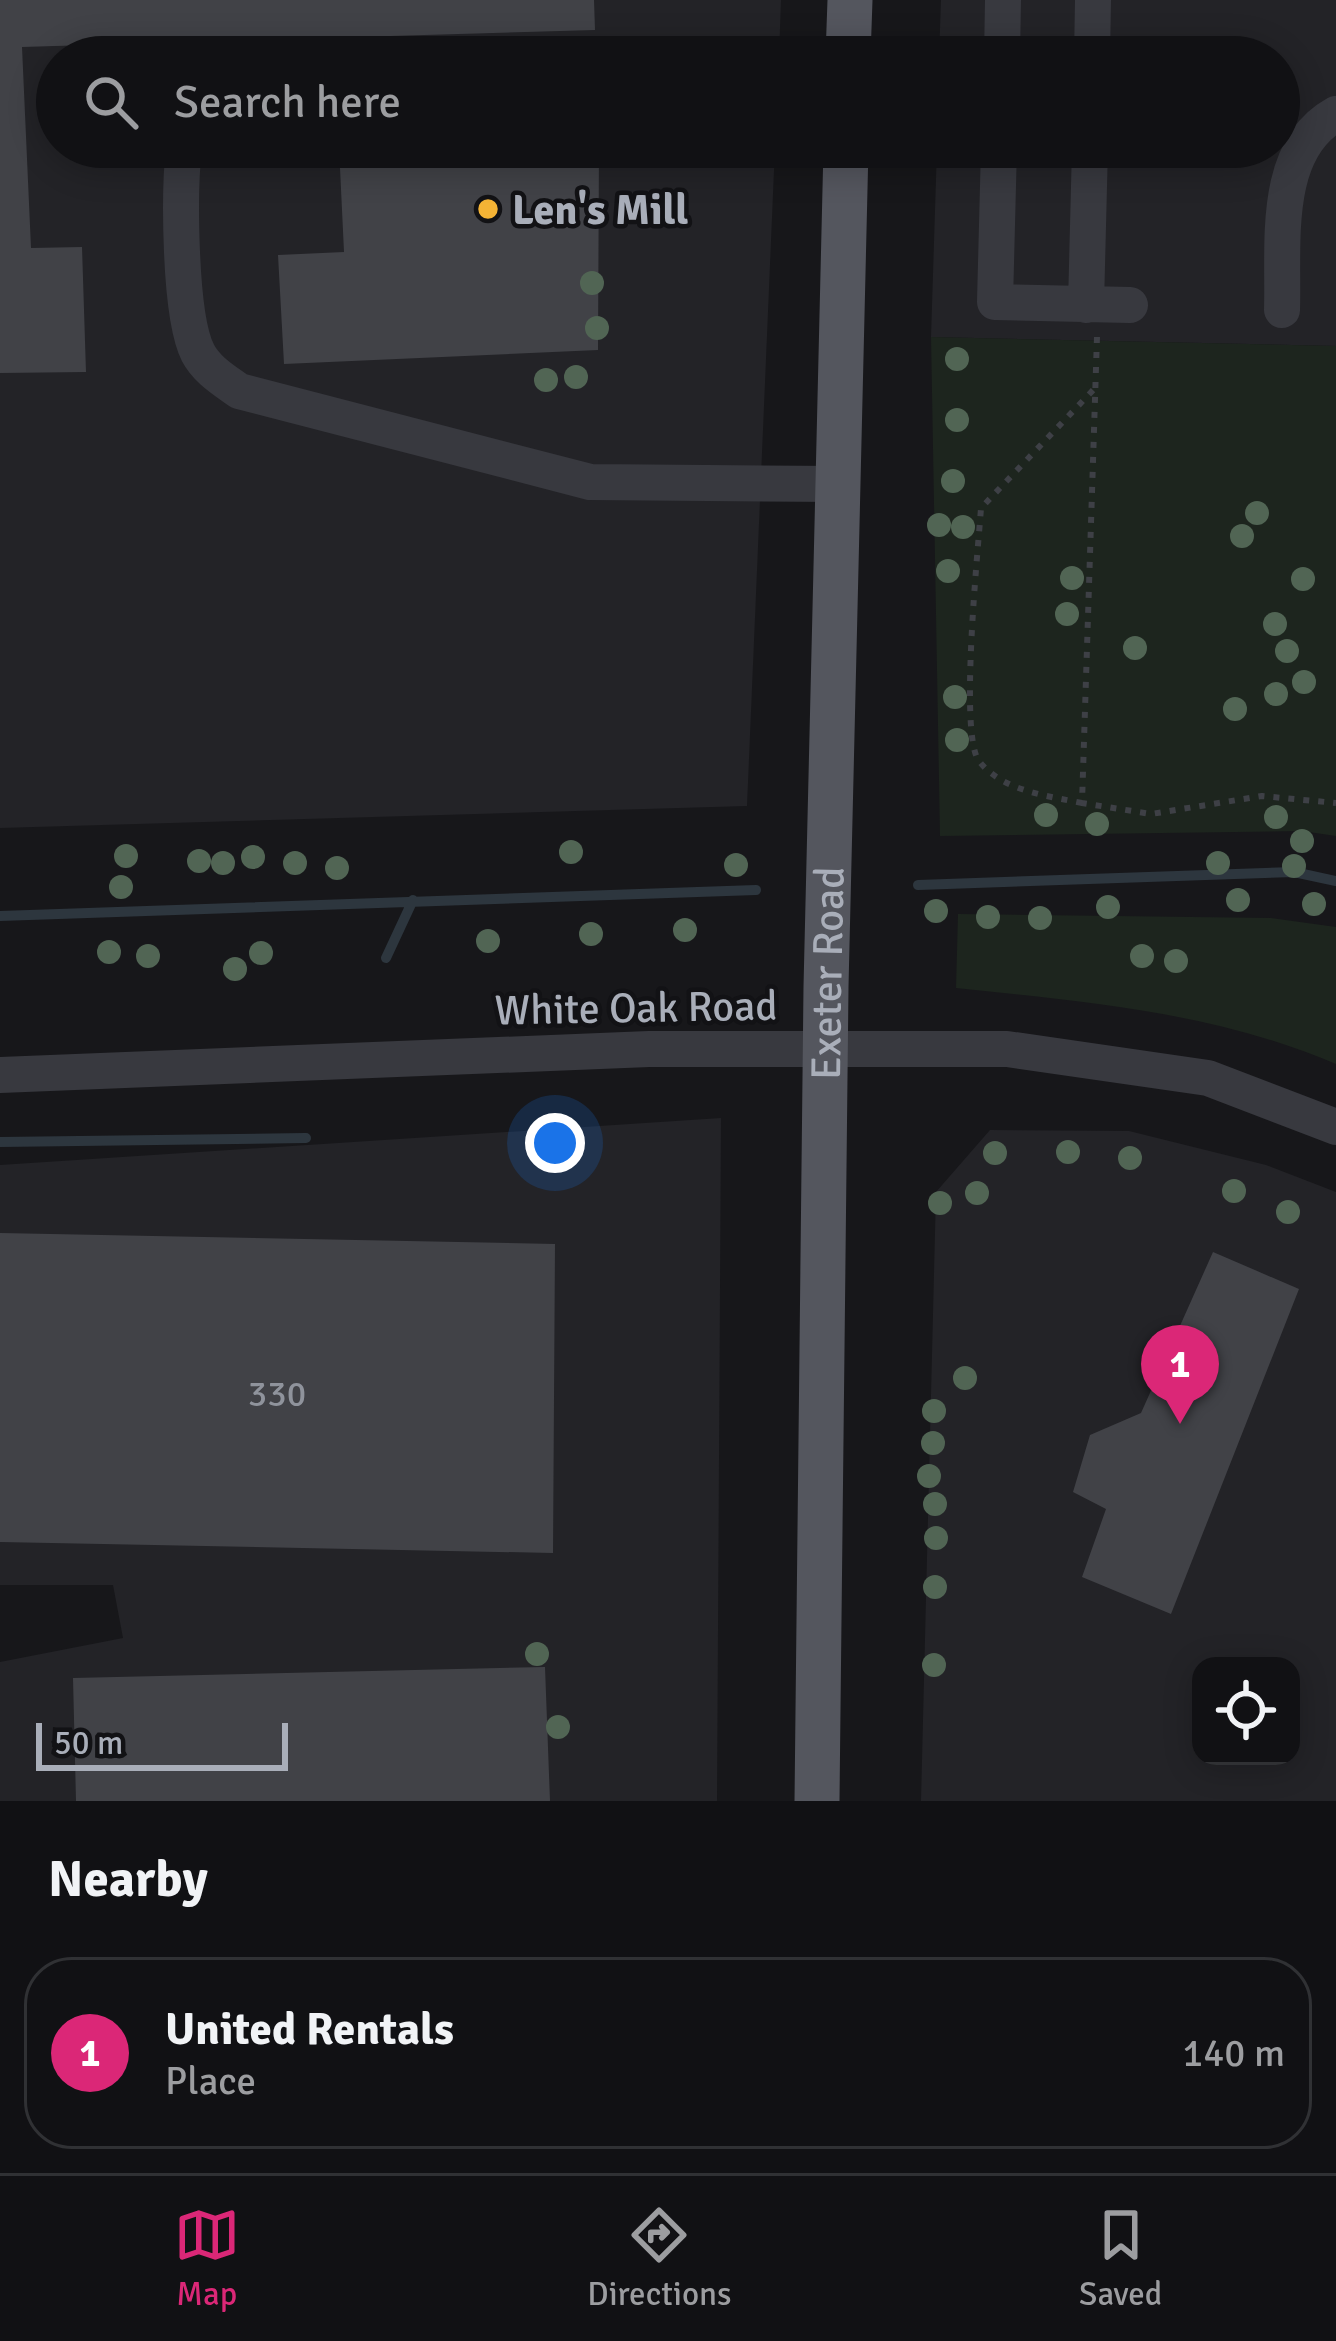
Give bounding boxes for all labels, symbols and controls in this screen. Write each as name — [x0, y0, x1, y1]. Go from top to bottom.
search box — [36, 36, 1300, 168]
icon: search — [78, 69, 144, 135]
text: Search here — [174, 75, 401, 130]
place label: Len's Mill — [512, 185, 688, 236]
marker: Len's Mill — [475, 196, 501, 222]
street label: Exeter Road — [801, 866, 856, 1080]
street label: White Oak Road — [494, 981, 778, 1036]
your location — [525, 1113, 585, 1173]
pin: 1 — [1141, 1325, 1219, 1424]
house number: 330 — [248, 1372, 306, 1417]
map controls — [1192, 1657, 1300, 1765]
button: locate — [1192, 1657, 1300, 1765]
scale bar — [36, 1717, 288, 1770]
text: 50 m — [54, 1723, 123, 1764]
text: Nearby — [48, 1848, 208, 1911]
text: United Rentals — [165, 2002, 454, 2057]
text: 1 — [79, 2029, 101, 2077]
text: 140 m — [1182, 2029, 1285, 2077]
text: Place — [165, 2057, 256, 2105]
tab: Map — [174, 2202, 240, 2315]
tab: Directions — [587, 2202, 732, 2315]
tab: Saved — [1079, 2202, 1162, 2315]

